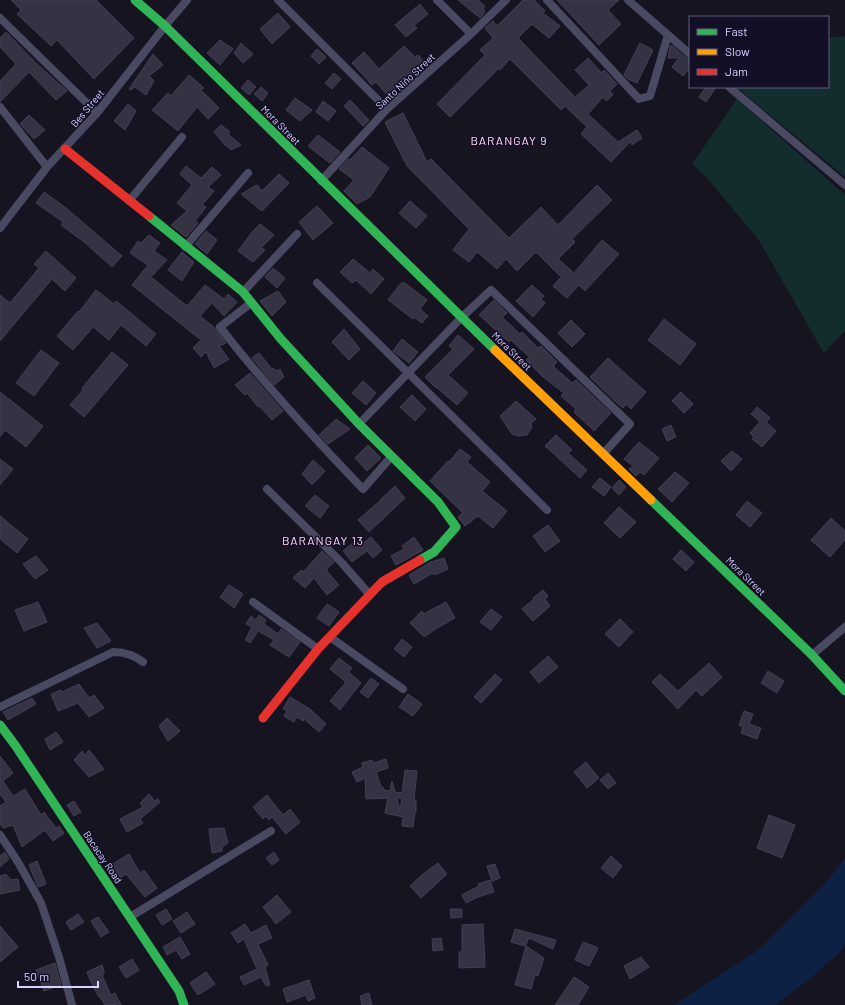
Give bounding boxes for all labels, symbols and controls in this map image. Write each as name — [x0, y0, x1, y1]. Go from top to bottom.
legend — [689, 16, 829, 88]
text: Fast — [725, 24, 748, 38]
text: Slow — [725, 44, 750, 58]
street label: Santo Niño Street — [373, 50, 437, 112]
text: Jam — [725, 64, 748, 78]
street label: Bes Street — [68, 86, 106, 129]
street label: Mora Street — [259, 103, 303, 147]
district label: BARANGAY 9 — [471, 133, 547, 147]
street label: Mora Street — [490, 329, 535, 373]
district label: BARANGAY 13 — [282, 533, 364, 547]
street label: Mora Street — [724, 554, 769, 598]
street label: Bacacay Road — [81, 829, 125, 885]
scale bar — [18, 963, 98, 989]
text: 50 m — [24, 969, 49, 983]

